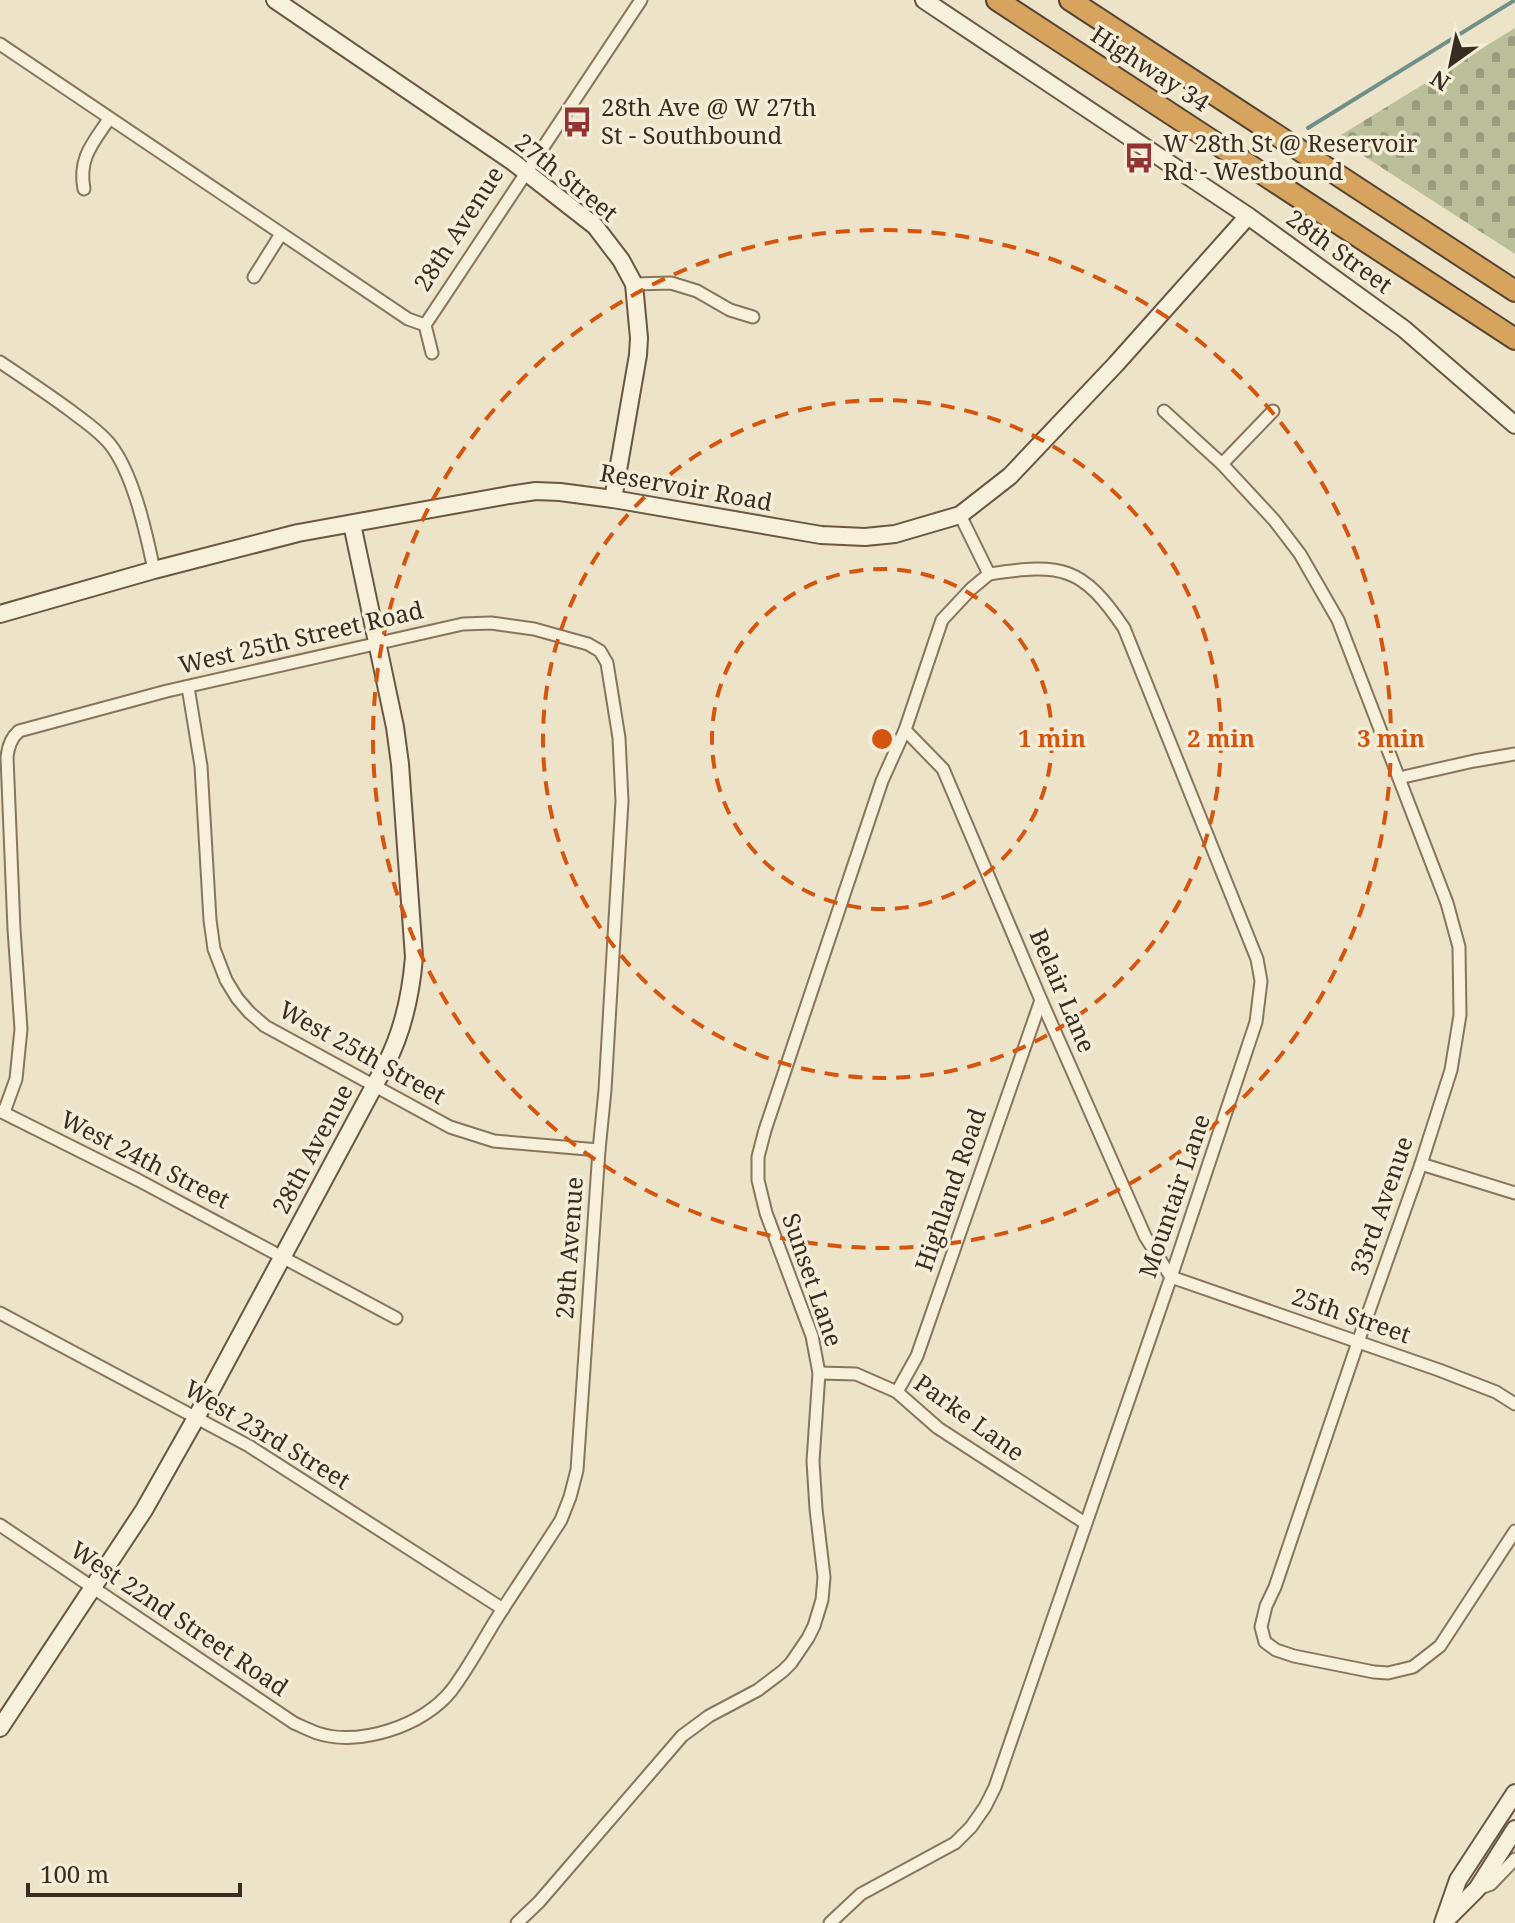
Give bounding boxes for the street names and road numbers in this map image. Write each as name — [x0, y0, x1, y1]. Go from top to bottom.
street label: Highway 34 — [1085, 17, 1217, 119]
street label: 27th Street — [508, 125, 625, 229]
street label: 28th Avenue — [405, 159, 510, 297]
street label: 28th Street — [1280, 201, 1400, 300]
street label: Reservoir Road — [598, 455, 775, 518]
street label: West 25th Street Road — [175, 592, 426, 681]
street label: Belair Lane — [1023, 923, 1104, 1057]
street label: West 25th Street — [273, 992, 452, 1111]
street label: 28th Avenue — [264, 1078, 360, 1219]
street label: West 24th Street — [55, 1102, 236, 1216]
street label: Highland Road — [906, 1103, 993, 1275]
street label: Mountair Lane — [1130, 1109, 1217, 1282]
street label: 33rd Avenue — [1341, 1132, 1420, 1279]
street label: 29th Avenue — [547, 1176, 590, 1320]
street label: Sunset Lane — [775, 1208, 852, 1351]
street label: 25th Street — [1288, 1279, 1415, 1350]
street label: Parke Lane — [908, 1366, 1032, 1468]
street label: West 23rd Street — [179, 1371, 357, 1496]
street label: West 22nd Street Road — [64, 1532, 296, 1703]

